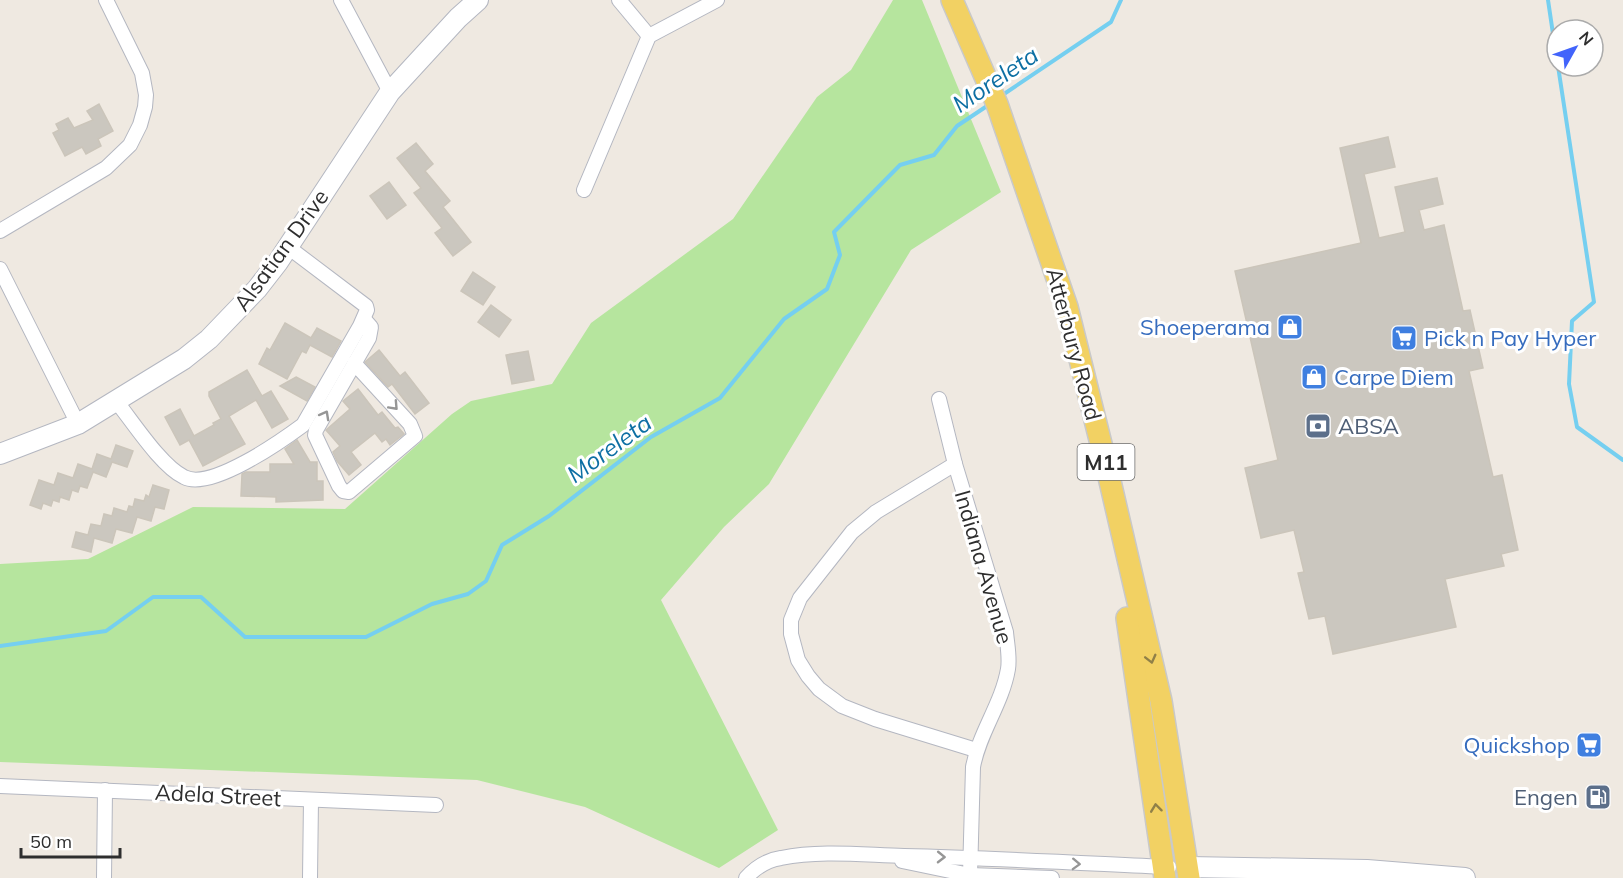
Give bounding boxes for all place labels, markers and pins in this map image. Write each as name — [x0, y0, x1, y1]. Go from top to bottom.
shop icon: Shoeperama — [1275, 312, 1305, 342]
place label: Shoeperama — [1140, 313, 1270, 341]
supermarket icon: Pick n Pay Hyper — [1389, 323, 1419, 353]
place label: Pick n Pay Hyper — [1424, 324, 1596, 352]
shop icon: Carpe Diem — [1299, 362, 1329, 392]
place label: Carpe Diem — [1334, 363, 1454, 391]
bank icon: ABSA — [1303, 411, 1333, 441]
place label: ABSA — [1338, 412, 1399, 440]
supermarket icon: Quickshop — [1574, 730, 1604, 760]
place label: Quickshop — [1463, 731, 1570, 759]
fuel station icon: Engen — [1583, 782, 1613, 812]
place label: Engen — [1514, 783, 1578, 811]

